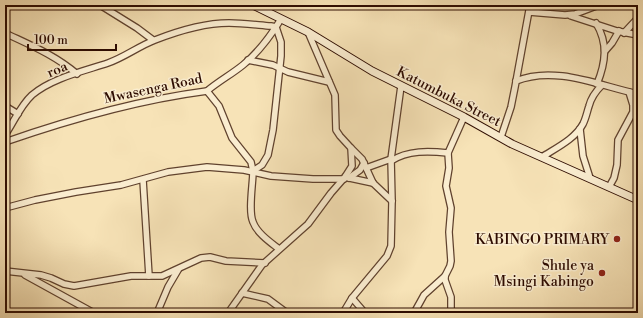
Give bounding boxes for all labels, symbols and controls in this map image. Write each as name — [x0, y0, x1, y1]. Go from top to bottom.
scale bar — [28, 26, 116, 52]
text: 100 m — [34, 33, 68, 48]
street label: roa — [44, 57, 71, 82]
street label: Katumbuka Street — [393, 63, 504, 131]
street label: Mwasenga Road — [102, 70, 204, 108]
place label: KABINGO PRIMARY — [475, 231, 610, 249]
marker: KABINGO PRIMARY — [612, 234, 622, 244]
place label: Shule ya Msingi Kabingo — [494, 257, 595, 291]
marker: Shule ya Msingi Kabingo — [597, 268, 607, 278]

